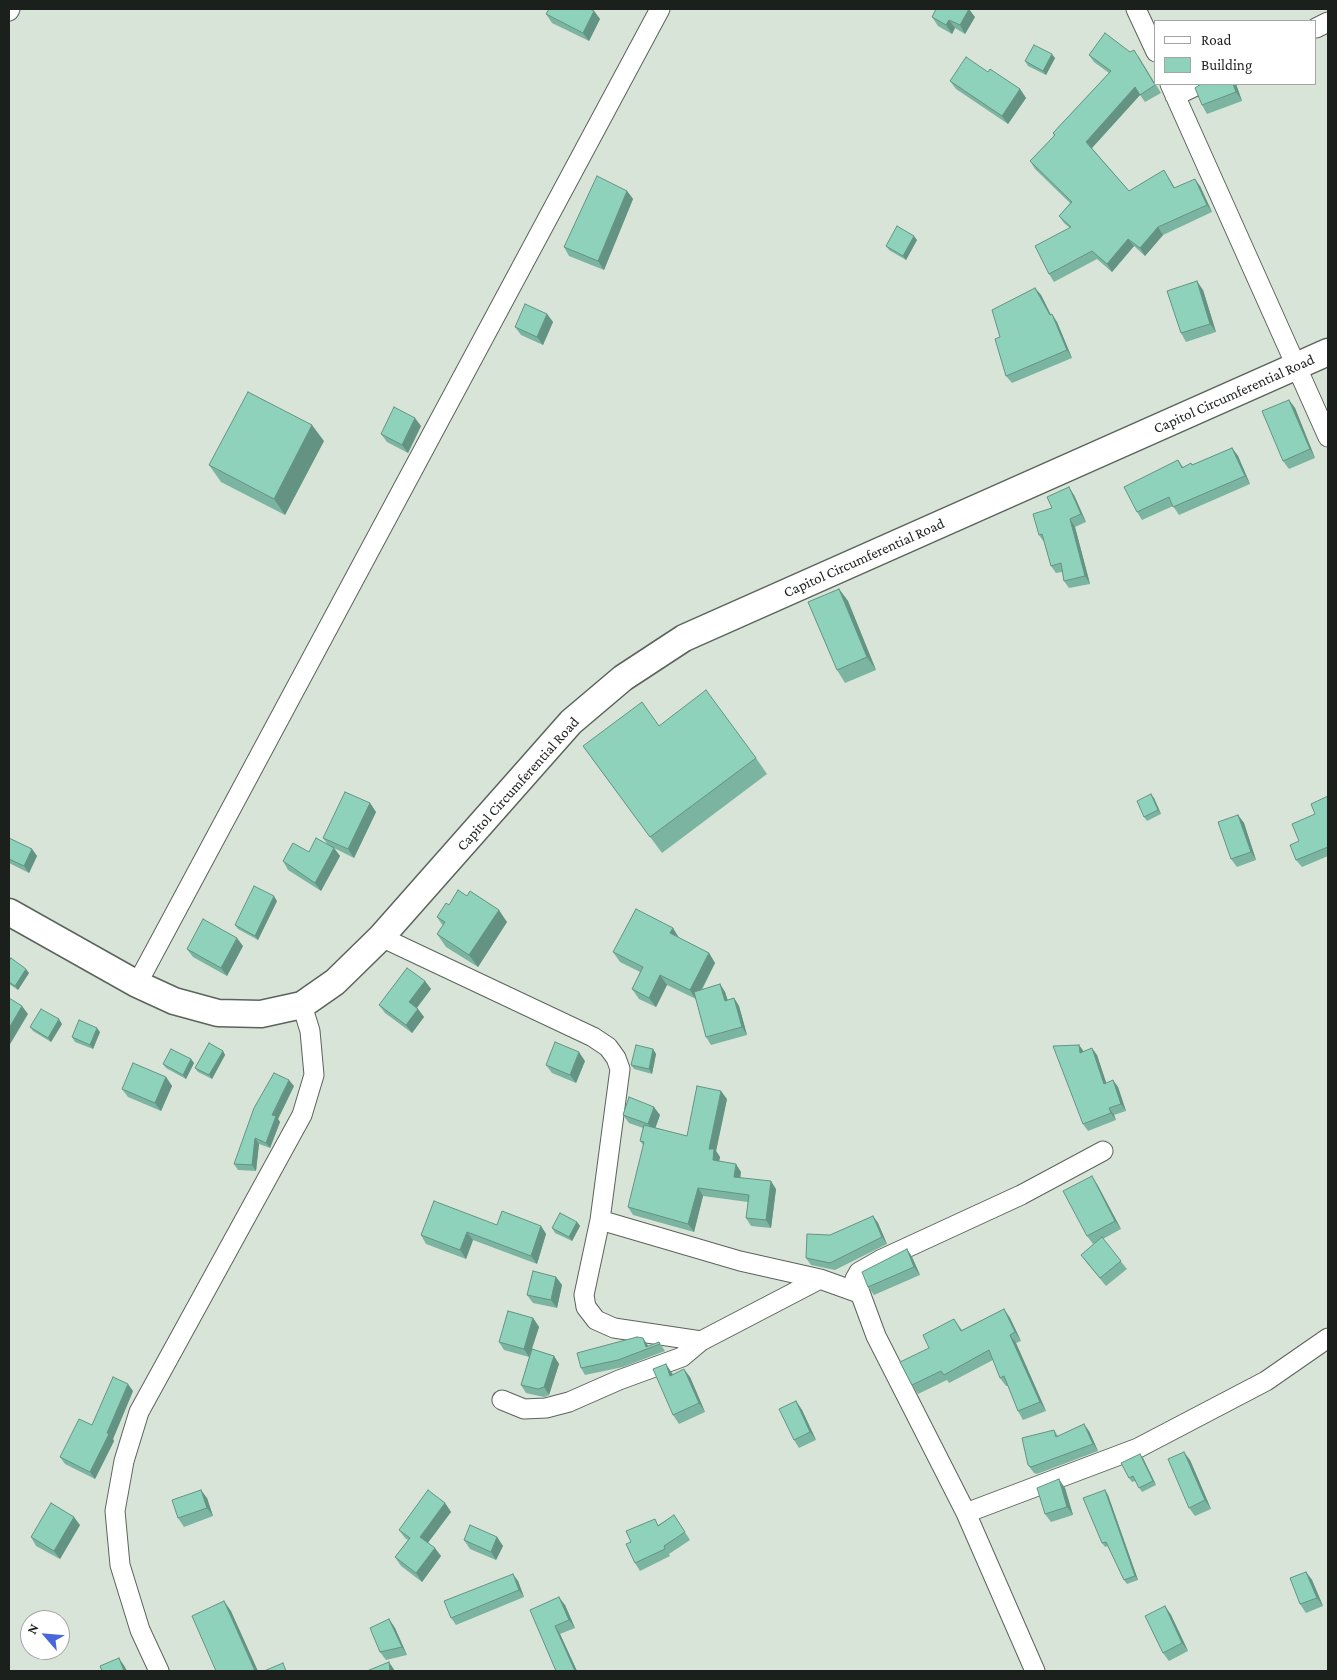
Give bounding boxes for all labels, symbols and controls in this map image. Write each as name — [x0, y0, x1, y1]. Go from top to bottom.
legend — [1154, 20, 1317, 85]
text: Road — [1201, 32, 1231, 48]
text: Building — [1201, 57, 1252, 73]
street label: Capitol Circumferential Road — [1151, 350, 1317, 438]
street label: Capitol Circumferential Road — [781, 514, 947, 602]
street label: Capitol Circumferential Road — [453, 713, 583, 855]
north arrow — [20, 1610, 70, 1660]
text: N — [23, 1621, 42, 1637]

